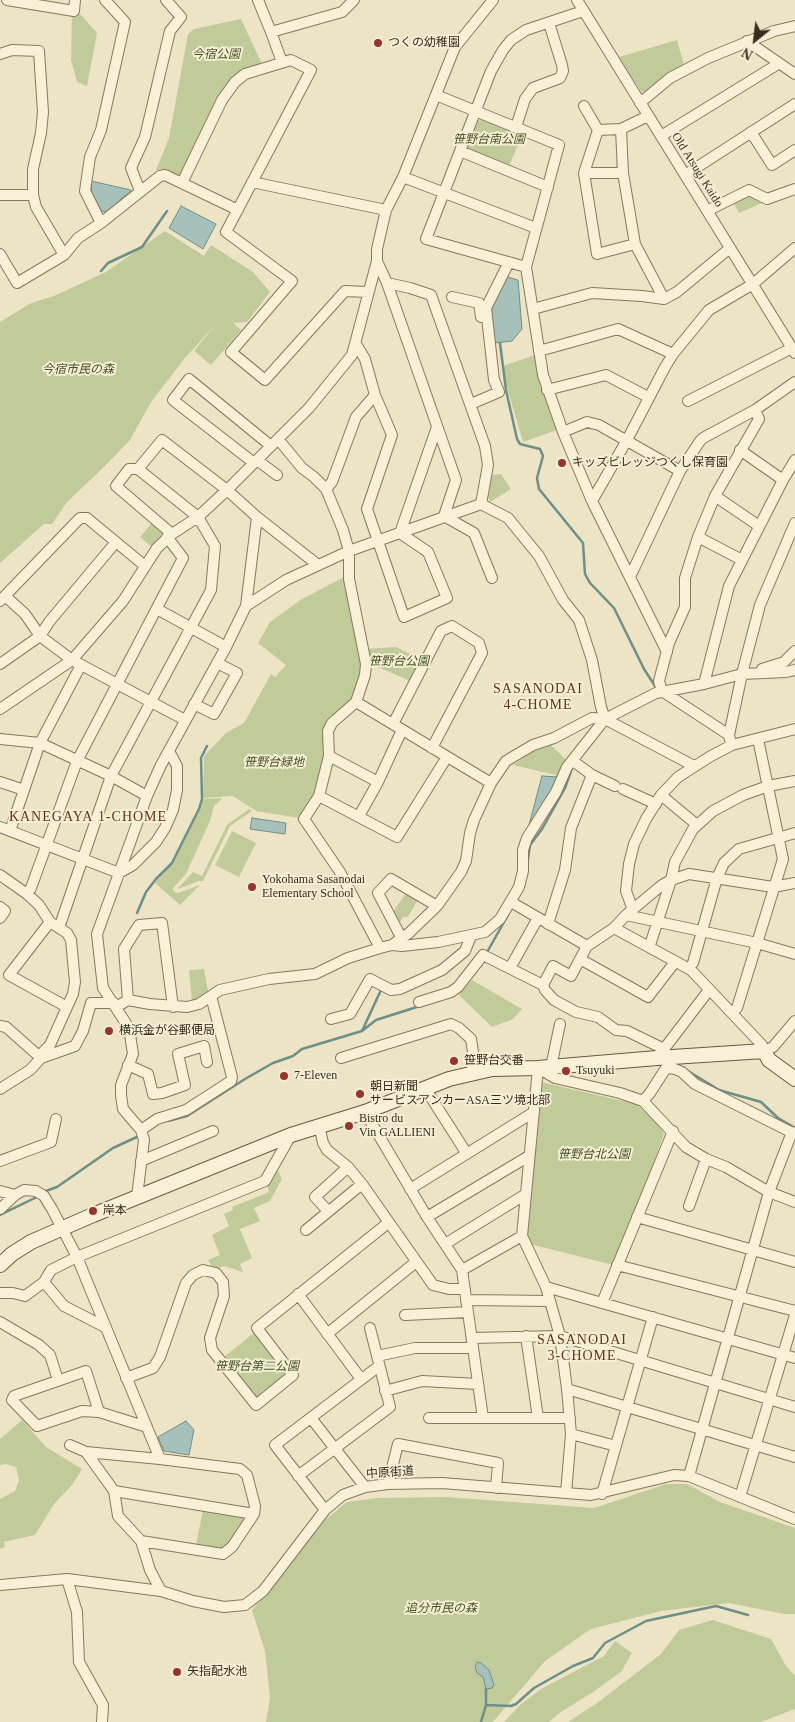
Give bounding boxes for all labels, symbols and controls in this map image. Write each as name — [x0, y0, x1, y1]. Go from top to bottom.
north arrow — [730, 15, 780, 65]
place label: つくの幼稚園 — [388, 36, 460, 50]
marker: つくの幼稚園 — [372, 37, 384, 49]
text: N — [739, 45, 756, 63]
park label: 今宿公園 — [192, 48, 240, 62]
street label: Old Atsugi Kaido — [668, 130, 726, 210]
park label: 笹野台南公園 — [453, 133, 525, 147]
park label: 今宿市民の森 — [42, 363, 114, 377]
place label: キッズビレッジつくし保育園 — [572, 456, 728, 470]
marker: キッズビレッジつくし保育園 — [556, 457, 568, 469]
park label: 笹野台公園 — [369, 655, 429, 669]
district label: SASANODAI 4-CHOME — [492, 681, 584, 714]
park label: 笹野台緑地 — [244, 756, 304, 770]
district label: KANEGAYA 1-CHOME — [7, 809, 169, 825]
place label: Yokohama Sasanodai Elementary School — [262, 873, 365, 901]
marker: Yokohama Sasanodai Elementary School — [246, 881, 258, 893]
place label: 横浜金が谷郵便局 — [119, 1024, 215, 1038]
marker: 横浜金が谷郵便局 — [103, 1025, 115, 1037]
place label: 笹野台交番 — [464, 1054, 524, 1068]
marker: 笹野台交番 — [448, 1055, 460, 1067]
place label: Tsuyuki — [576, 1064, 614, 1078]
marker: Tsuyuki — [560, 1065, 572, 1077]
place label: 7-Eleven — [294, 1069, 337, 1083]
marker: 7-Eleven — [278, 1070, 290, 1082]
place label: 朝日新聞 サービスアンカーASA三ツ境北部 — [370, 1080, 550, 1108]
marker: 朝日新聞 サービスアンカーASA三ツ境北部 — [354, 1088, 366, 1100]
place label: Bistro du Vin GALLIENI — [359, 1112, 435, 1140]
marker: Bistro du Vin GALLIENI — [343, 1120, 355, 1132]
park label: 笹野台北公園 — [558, 1148, 630, 1162]
place label: 岸本 — [103, 1204, 127, 1218]
marker: 岸本 — [87, 1205, 99, 1217]
district label: SASANODAI 3-CHOME — [536, 1332, 628, 1364]
park label: 笹野台第二公園 — [215, 1360, 299, 1374]
street label: 中原街道 — [366, 1464, 414, 1482]
park label: 追分市民の森 — [405, 1602, 477, 1616]
place label: 矢指配水池 — [187, 1665, 247, 1679]
marker: 矢指配水池 — [171, 1666, 183, 1678]

